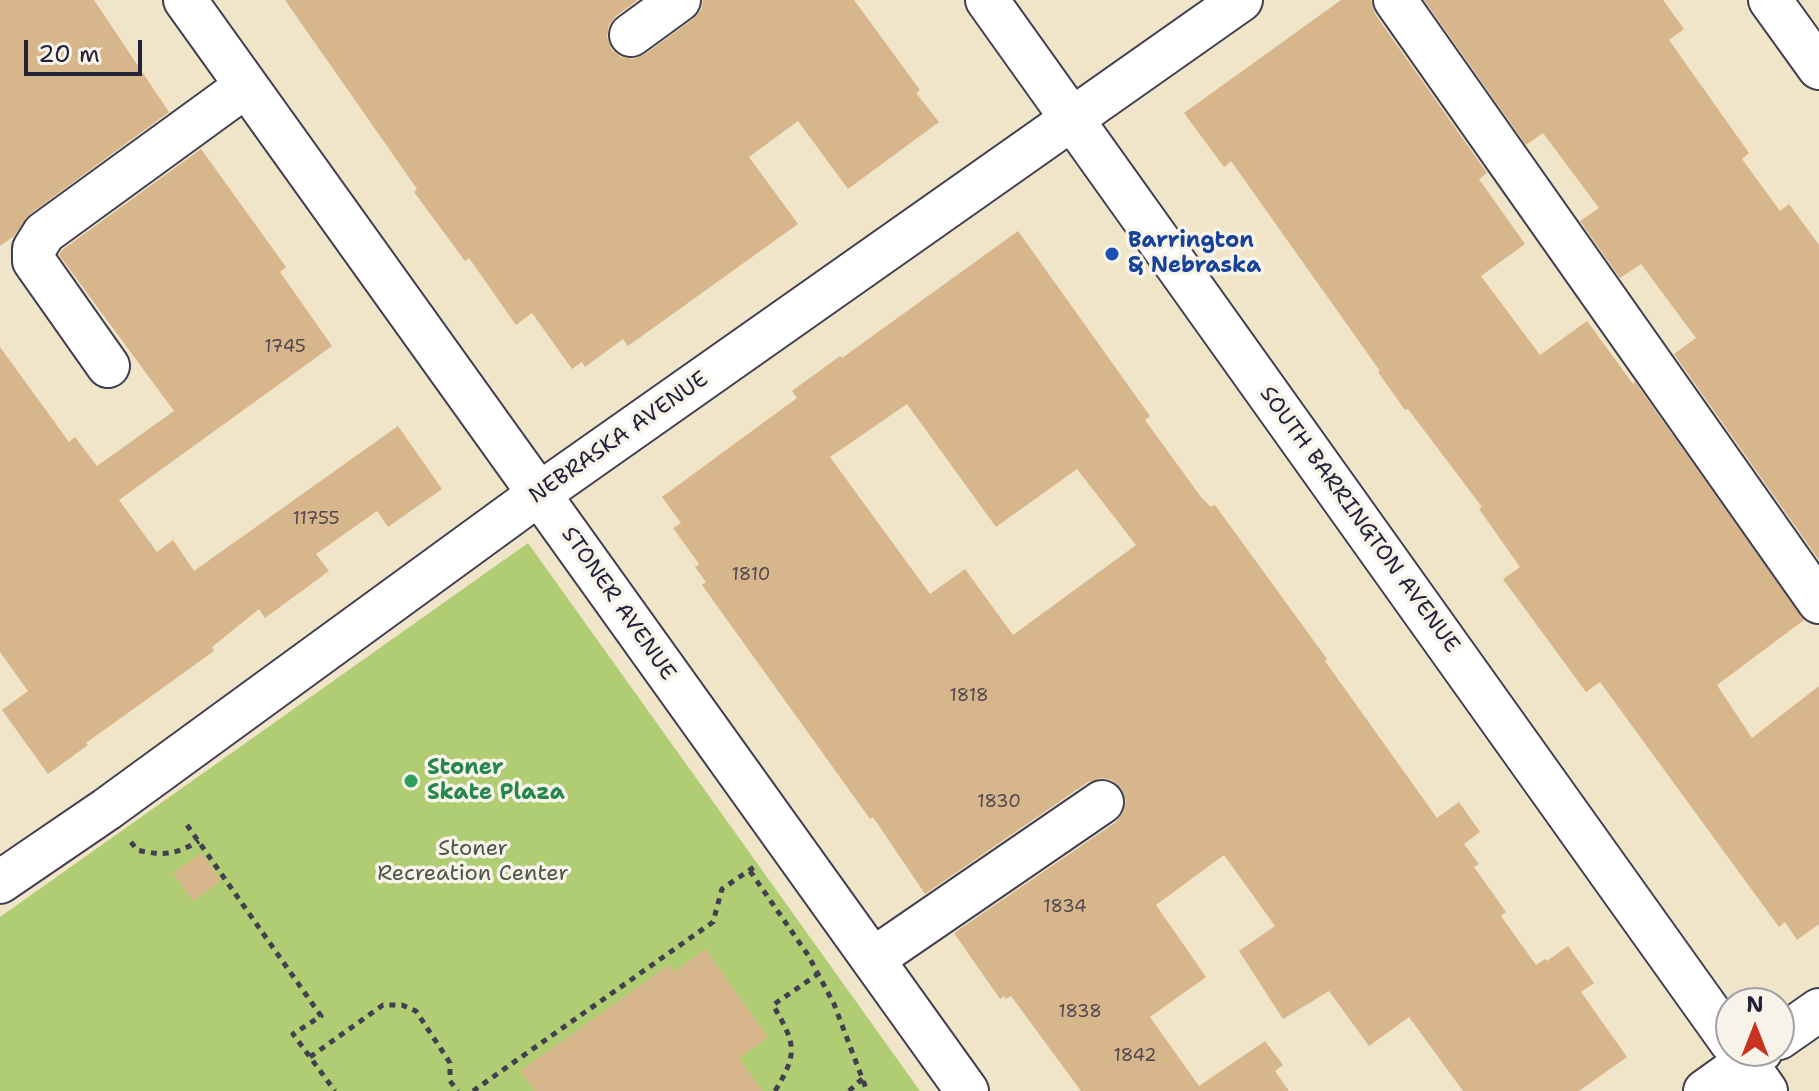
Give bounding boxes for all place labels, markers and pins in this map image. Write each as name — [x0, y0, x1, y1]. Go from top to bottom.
place label: Barrington & Nebraska — [1128, 228, 1261, 280]
marker: Barrington & Nebraska — [1103, 245, 1121, 263]
place label: Stoner Skate Plaza — [427, 755, 565, 806]
marker: Stoner Skate Plaza — [402, 772, 420, 790]

